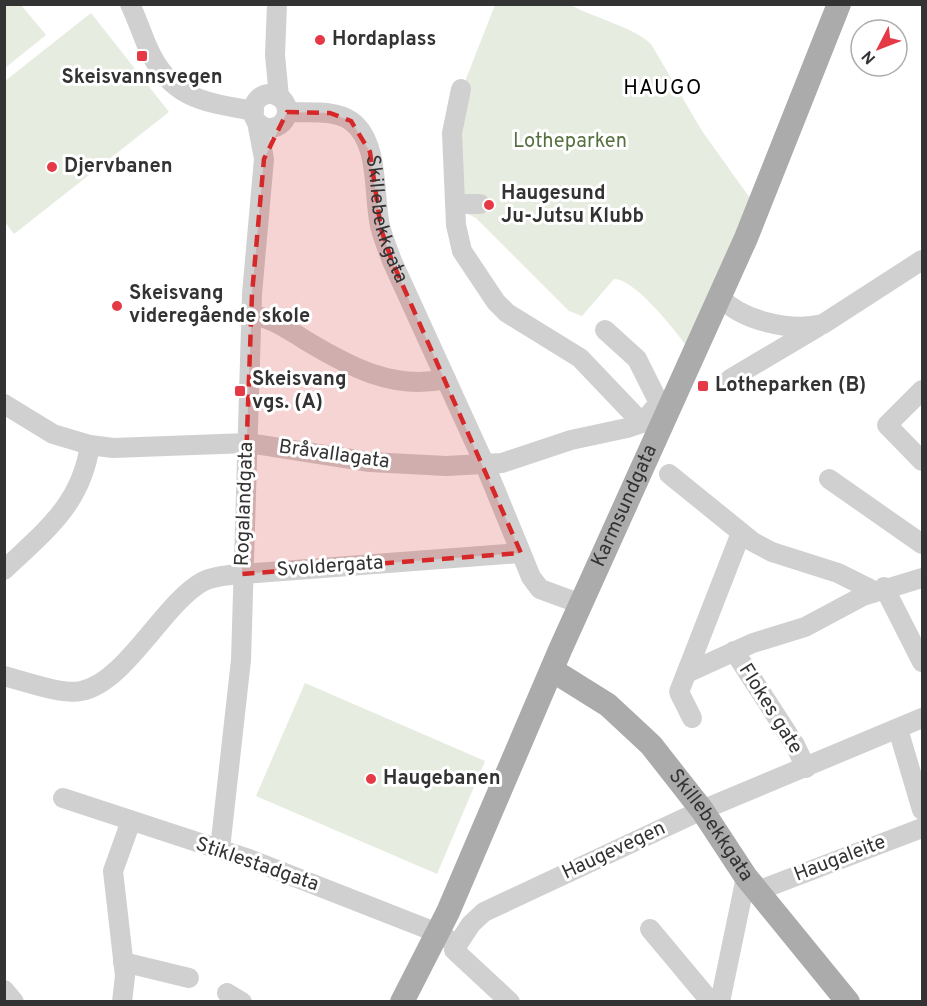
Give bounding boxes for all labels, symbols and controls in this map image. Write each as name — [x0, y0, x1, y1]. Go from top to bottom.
north arrow — [849, 18, 909, 78]
place label: Hordaplass — [332, 27, 436, 53]
marker: Hordaplass — [313, 33, 327, 47]
text: N — [858, 46, 881, 68]
marker: Skeisvannsvegen — [135, 49, 149, 63]
place label: Skeisvannsvegen — [61, 65, 223, 91]
district label: HAUGO — [623, 75, 703, 102]
park label: Lotheparken — [513, 129, 627, 155]
street label: Skillebekkgata — [358, 153, 413, 288]
place label: Djervbanen — [64, 154, 173, 180]
marker: Djervbanen — [45, 160, 59, 174]
place label: Haugesund Ju-Jutsu Klubb — [501, 181, 644, 230]
marker: Haugesund Ju-Jutsu Klubb — [482, 198, 496, 212]
place label: Skeisvang videregående skole — [129, 281, 310, 330]
marker: Skeisvang videregående skole — [110, 299, 124, 313]
place label: Skeisvang vgs. (A) — [252, 367, 347, 416]
place label: Lotheparken (B) — [715, 373, 866, 399]
marker: Lotheparken (B) — [696, 379, 710, 393]
marker: Skeisvang vgs. (A) — [233, 384, 247, 398]
street label: Bråvallagata — [277, 434, 391, 476]
street label: Rogalandgata — [230, 441, 260, 567]
street label: Karmsundgata — [586, 441, 664, 571]
street label: Svoldergata — [276, 550, 384, 584]
street label: Flokes gate — [732, 659, 808, 759]
street label: Skillebekkgata — [662, 764, 759, 887]
place label: Haugebanen — [383, 766, 501, 792]
marker: Haugebanen — [364, 772, 378, 786]
street label: Haugevegen — [558, 816, 670, 886]
street label: Haugaleite — [790, 830, 890, 888]
street label: Stiklestadgata — [192, 832, 322, 898]

